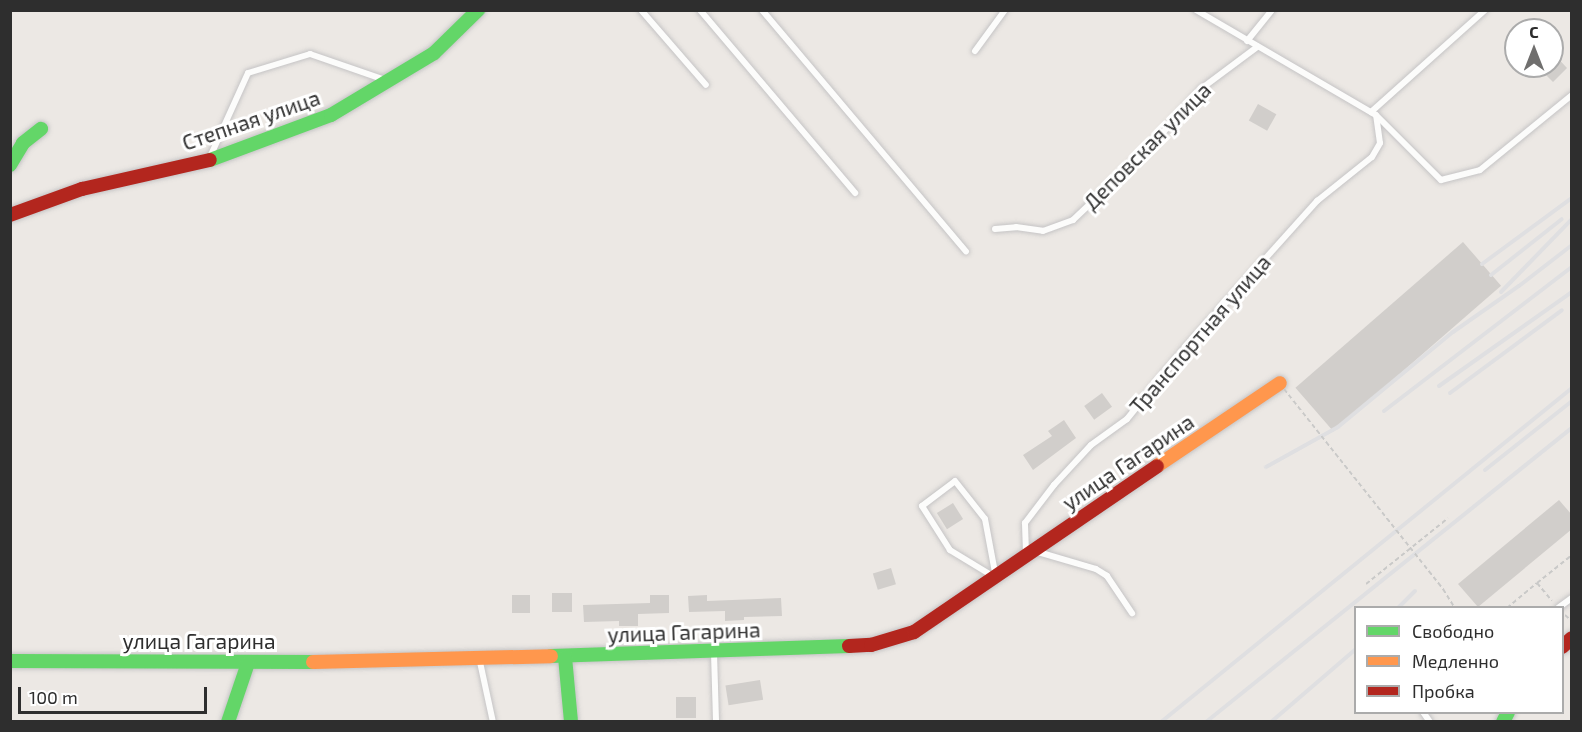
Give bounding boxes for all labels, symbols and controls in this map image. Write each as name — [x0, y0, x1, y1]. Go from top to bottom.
north arrow — [1504, 18, 1564, 78]
text: С — [1529, 22, 1539, 41]
street label: Деповская улица — [1078, 77, 1216, 215]
street label: Степная улица — [179, 85, 323, 155]
street label: Транспортная улица — [1124, 250, 1276, 418]
street label: улица Гагарина — [1058, 409, 1198, 515]
legend — [1354, 606, 1564, 714]
street label: улица Гагарина — [607, 617, 761, 647]
text: Свободно — [1412, 620, 1494, 642]
street label: улица Гагарина — [122, 628, 276, 654]
text: Медленно — [1412, 650, 1499, 672]
scale bar — [21, 675, 210, 713]
text: Пробка — [1412, 680, 1475, 702]
text: 100 m — [29, 686, 78, 708]

